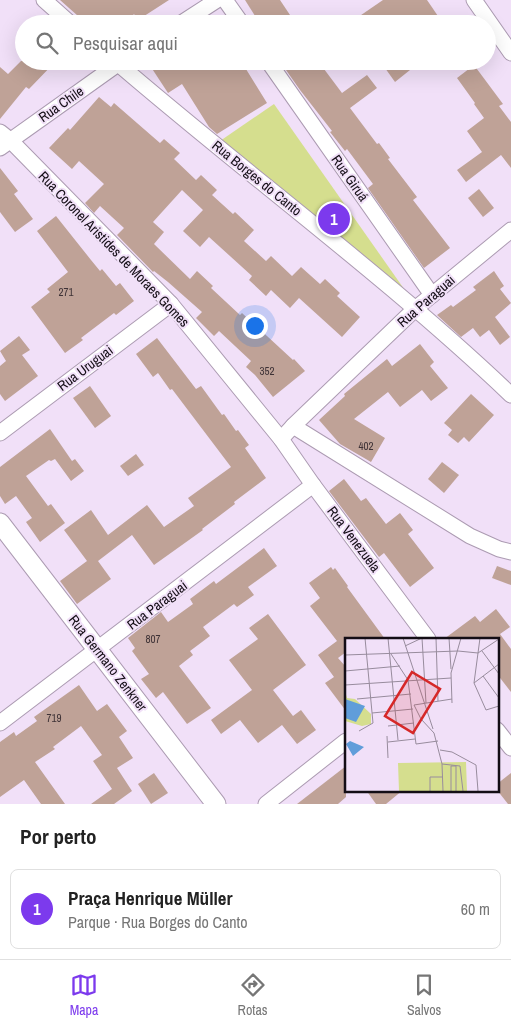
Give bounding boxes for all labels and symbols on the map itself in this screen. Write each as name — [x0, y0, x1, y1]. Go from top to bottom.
street label: Rua Chile — [35, 82, 87, 126]
street label: Rua Borges do Canto — [208, 136, 306, 220]
street label: Rua Giruá — [327, 151, 373, 205]
street label: Rua Coronel Aristides de Moraes Gomes — [35, 167, 194, 331]
pin: 1 — [318, 200, 350, 238]
street label: Rua Paraguai — [393, 271, 459, 331]
house number: 271 — [58, 285, 74, 299]
your location — [242, 313, 268, 339]
street label: Rua Uruguai — [54, 341, 116, 395]
house number: 352 — [259, 364, 275, 378]
house number: 402 — [358, 439, 374, 453]
street label: Rua Venezuela — [323, 502, 385, 576]
street label: Rua Paraguai — [123, 576, 191, 634]
street label: Rua Germano Zenkner — [65, 611, 151, 715]
house number: 807 — [145, 632, 161, 646]
inset map — [345, 638, 498, 792]
house number: 719 — [46, 711, 62, 725]

